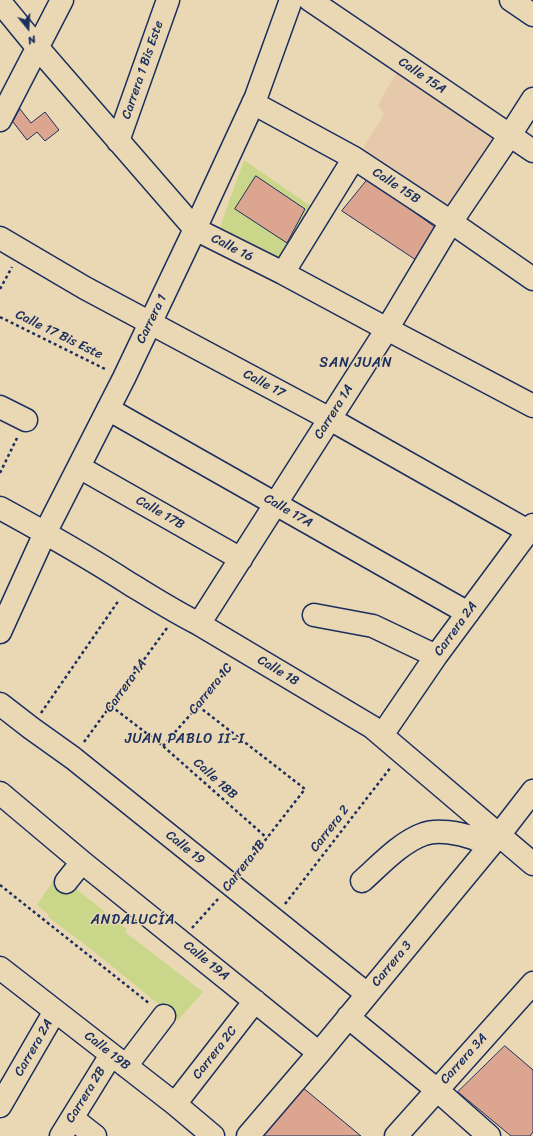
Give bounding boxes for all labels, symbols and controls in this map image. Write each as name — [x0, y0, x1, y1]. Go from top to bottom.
north arrow — [8, 8, 48, 48]
street label: Carrera 1 Bis Este — [119, 19, 167, 121]
text: N — [25, 30, 38, 50]
street label: Calle 15A — [395, 54, 449, 98]
street label: Calle 15B — [369, 165, 423, 207]
street label: Calle 16 — [208, 231, 256, 265]
street label: Carrera 1 — [133, 292, 171, 346]
street label: Calle 17 Bis Este — [13, 307, 105, 363]
district label: SAN JUAN — [319, 355, 393, 371]
street label: Calle 17 — [240, 367, 288, 401]
street label: Carrera 1A — [311, 382, 357, 442]
street label: Calle 17A — [261, 491, 315, 531]
street label: Calle 17B — [133, 493, 187, 533]
street label: Carrera 2A — [431, 599, 481, 659]
street label: Calle 18 — [254, 653, 302, 689]
street label: Carrera 1A — [102, 657, 150, 715]
street label: Carrera 1C — [186, 660, 236, 718]
district label: JUAN PABLO II-I — [126, 731, 244, 747]
street label: Calle 18B — [190, 755, 240, 803]
street label: Carrera 2 — [307, 803, 353, 855]
street label: Calle 19 — [162, 828, 208, 868]
street label: Carrera 1B — [219, 837, 269, 895]
district label: ANDALUCÍA — [91, 912, 175, 928]
street label: Calle 19A — [180, 938, 232, 984]
street label: Carrera 3 — [369, 938, 415, 990]
street label: Carrera 2A — [11, 1017, 57, 1079]
street label: Carrera 2C — [190, 1023, 240, 1083]
street label: Calle 19B — [81, 1028, 133, 1074]
street label: Carrera 3A — [437, 1030, 491, 1088]
street label: Carrera 2B — [63, 1064, 109, 1126]

